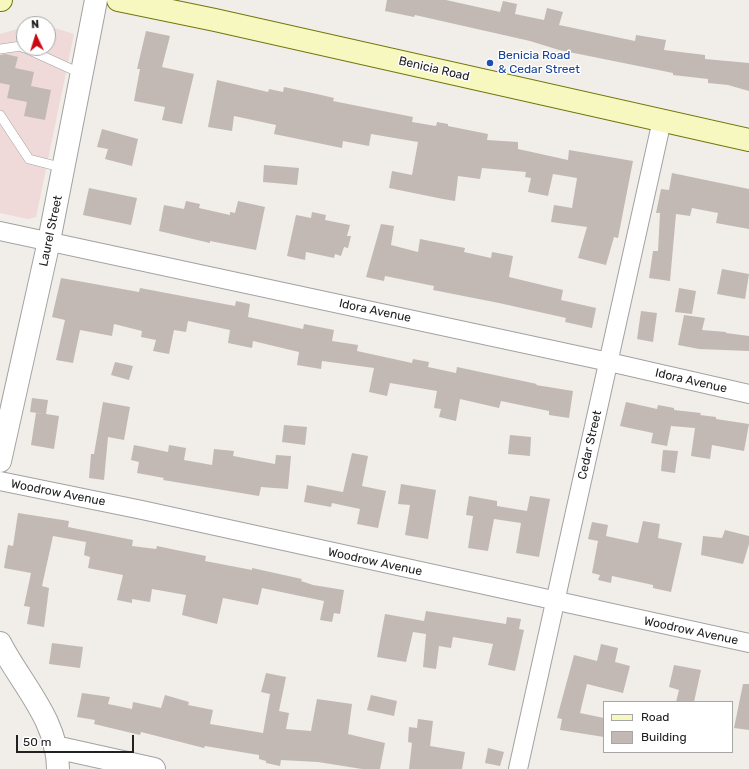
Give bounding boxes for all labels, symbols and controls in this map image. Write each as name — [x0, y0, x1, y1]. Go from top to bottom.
north arrow — [16, 16, 56, 56]
text: N — [31, 18, 40, 31]
place label: Benicia Road & Cedar Street — [498, 49, 580, 77]
street label: Benicia Road — [397, 54, 471, 84]
marker: Benicia Road & Cedar Street — [485, 58, 495, 68]
street label: Laurel Street — [36, 194, 66, 268]
street label: Idora Avenue — [338, 296, 412, 326]
street label: Idora Avenue — [654, 366, 728, 396]
street label: Cedar Street — [575, 409, 605, 481]
street label: Woodrow Avenue — [9, 477, 107, 509]
street label: Woodrow Avenue — [327, 545, 423, 579]
street label: Woodrow Avenue — [643, 614, 739, 648]
legend — [603, 701, 733, 753]
text: Road — [641, 710, 669, 724]
scale bar — [18, 727, 136, 753]
text: Building — [641, 730, 687, 744]
text: 50 m — [23, 735, 51, 749]

